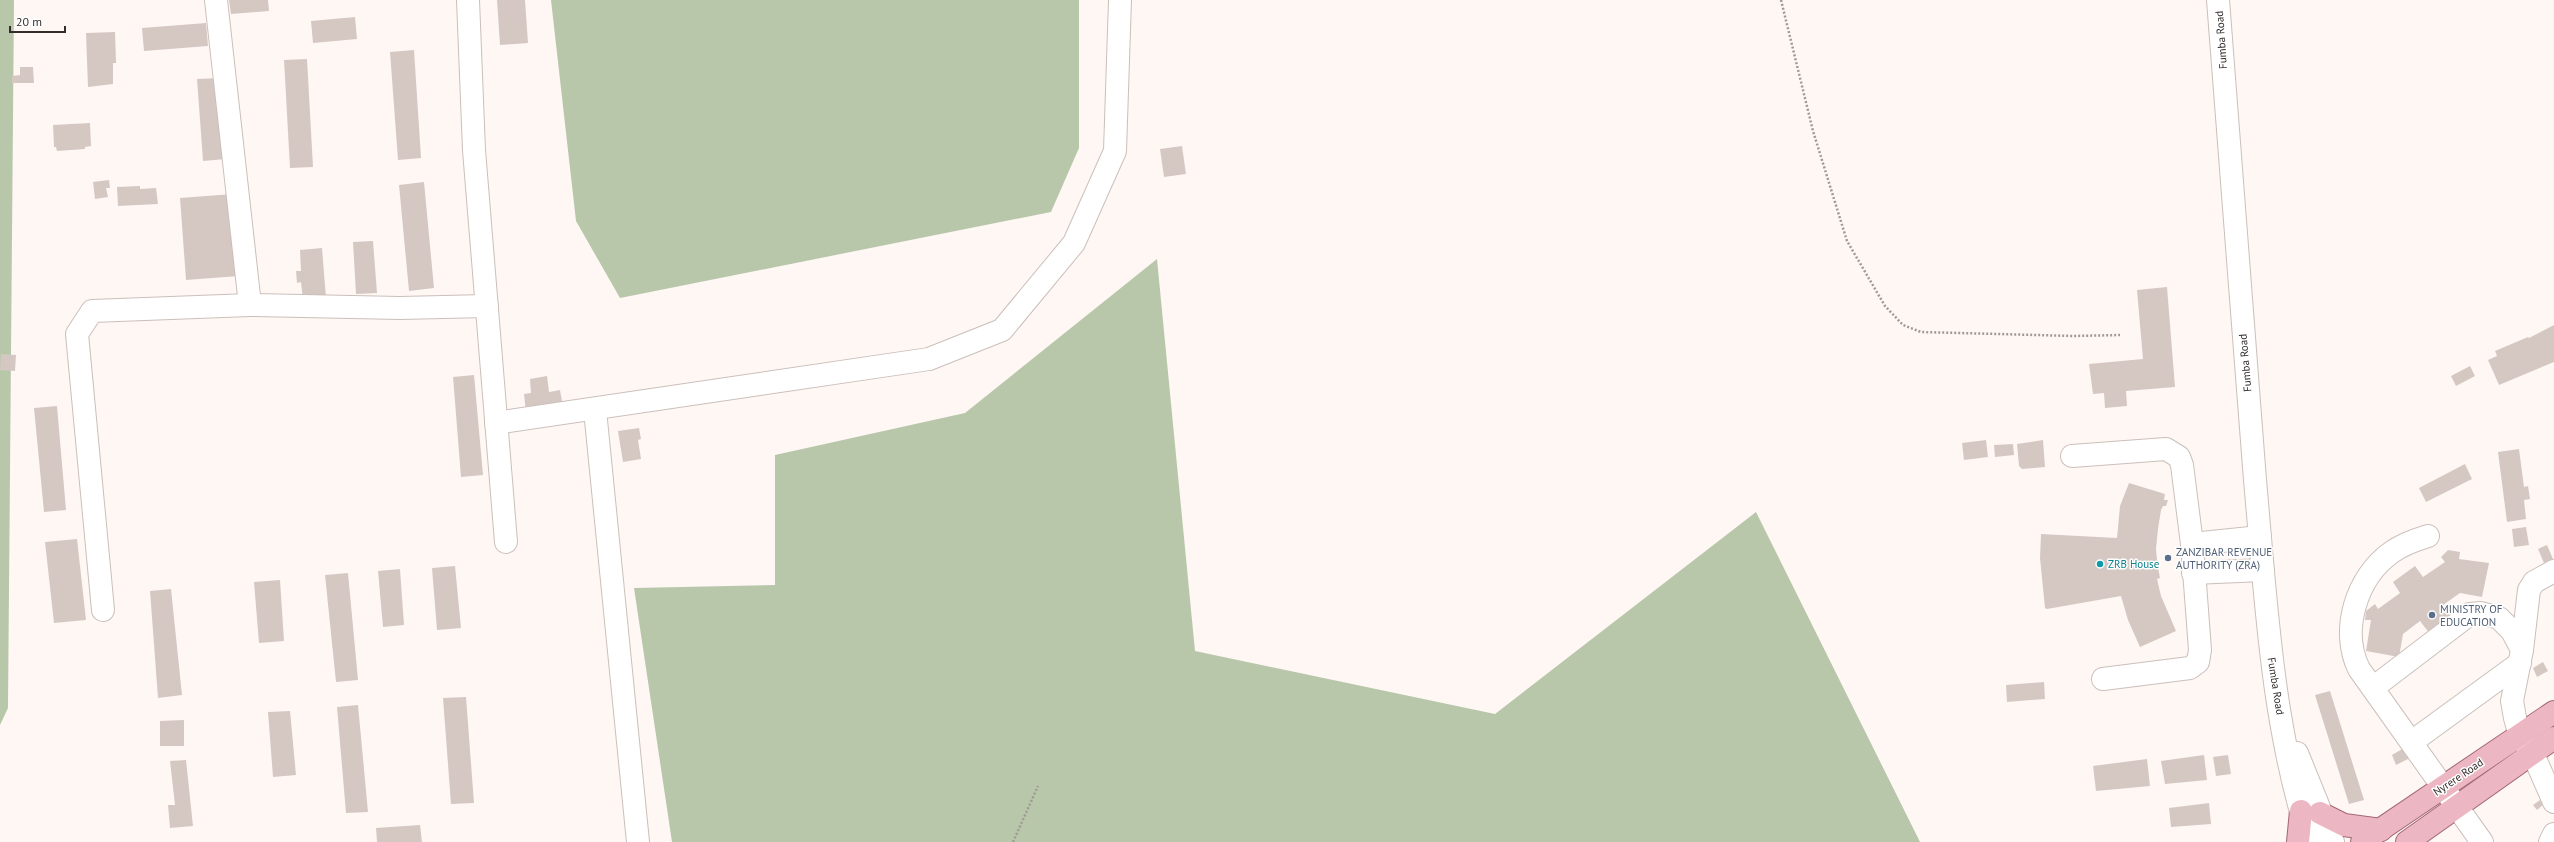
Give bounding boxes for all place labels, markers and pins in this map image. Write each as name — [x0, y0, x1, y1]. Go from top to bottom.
place label: ZANZIBAR REVENUE AUTHORITY (ZRA) — [2176, 545, 2272, 572]
marker: ZANZIBAR REVENUE AUTHORITY (ZRA) — [2163, 553, 2173, 563]
place label: ZRB House — [2108, 557, 2160, 571]
marker: ZRB House — [2095, 559, 2105, 569]
place label: MINISTRY OF EDUCATION — [2440, 602, 2503, 629]
marker: MINISTRY OF EDUCATION — [2427, 610, 2437, 620]

